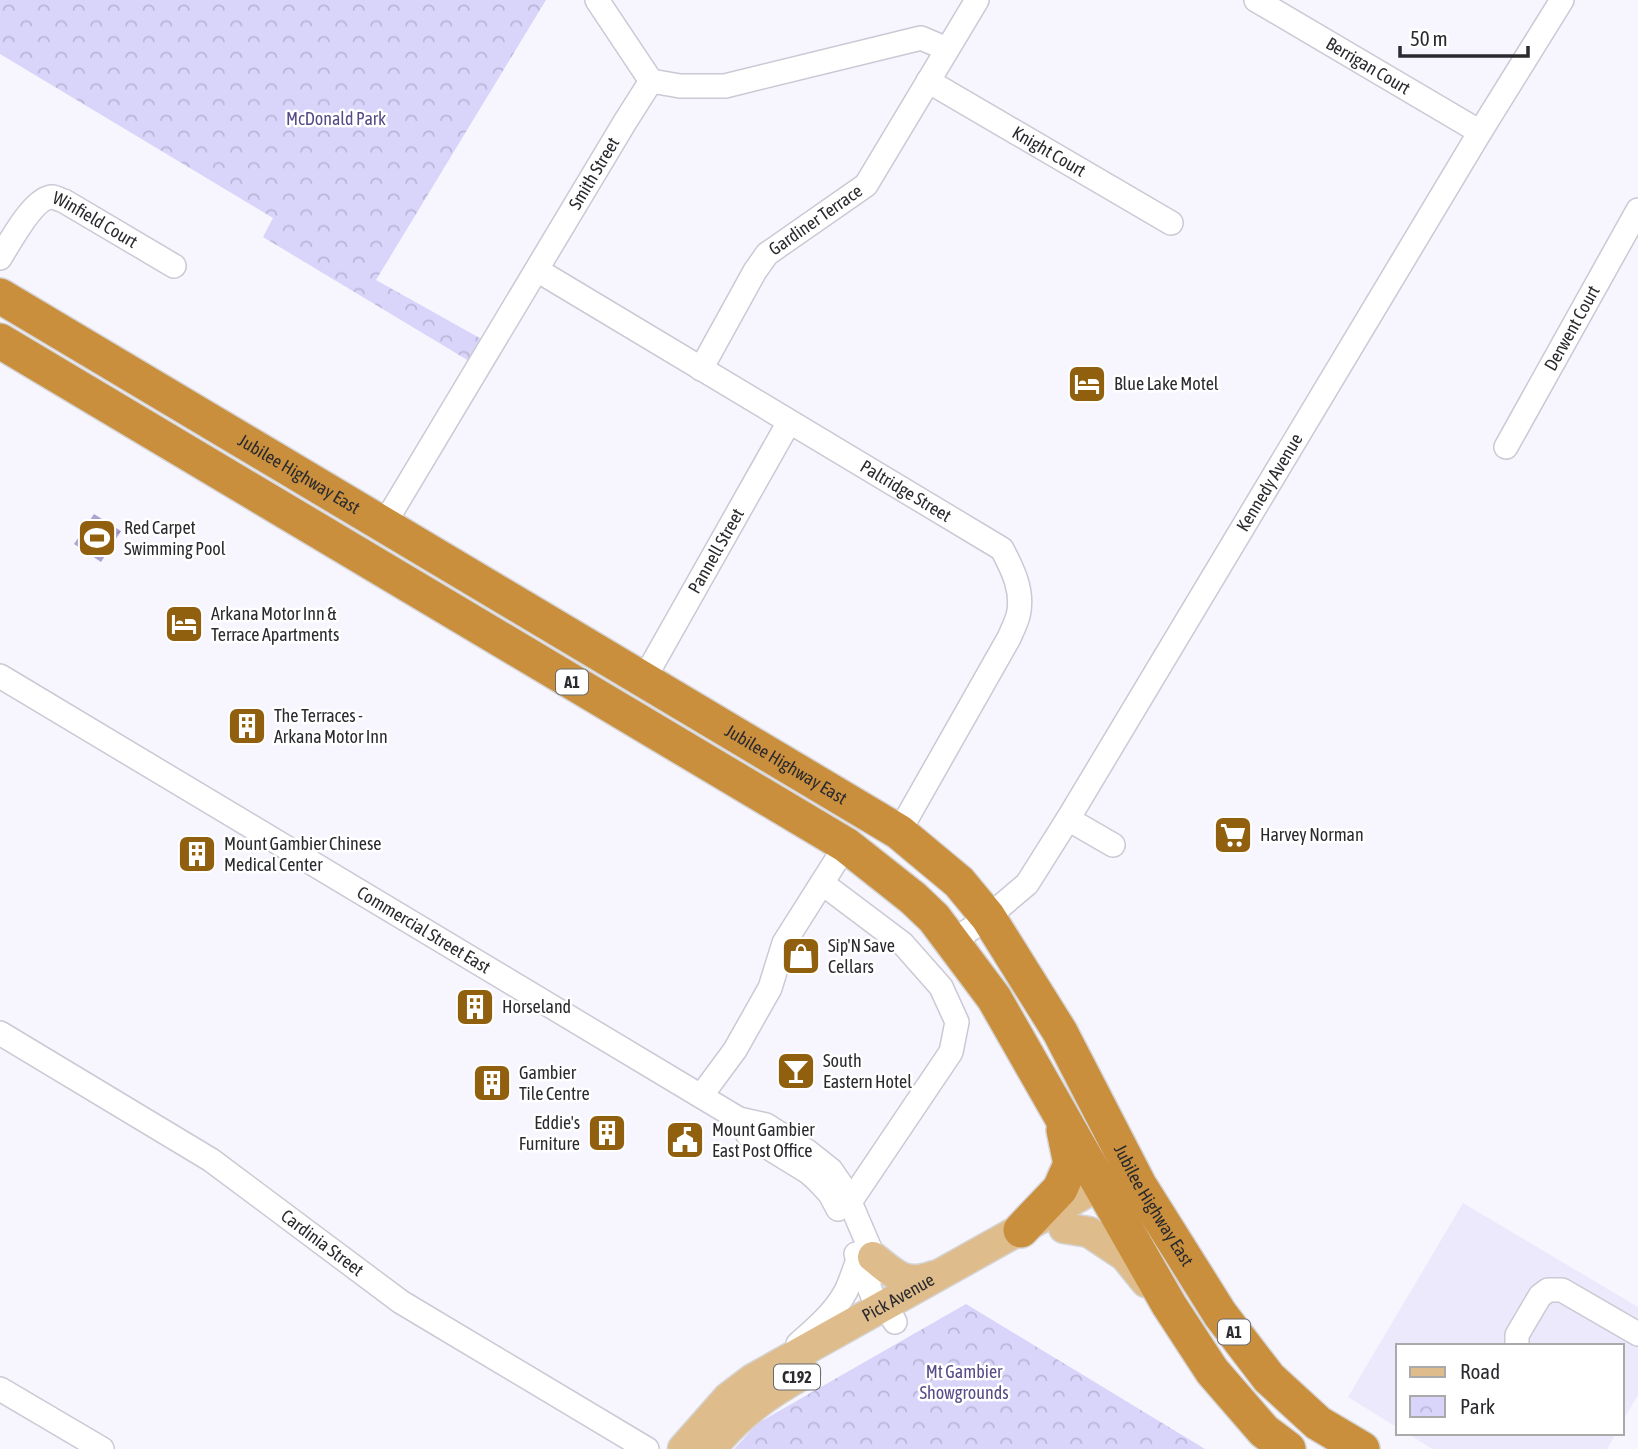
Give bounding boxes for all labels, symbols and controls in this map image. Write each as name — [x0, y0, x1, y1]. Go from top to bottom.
scale bar — [1400, 14, 1528, 58]
text: 50 m — [1410, 26, 1448, 50]
street label: Berrigan Court — [1322, 33, 1414, 98]
park label: McDonald Park — [286, 108, 386, 129]
street label: Knight Court — [1009, 122, 1090, 181]
street label: Smith Street — [564, 133, 623, 213]
street label: Gardiner Terrace — [765, 180, 866, 260]
street label: Winfield Court — [50, 187, 141, 252]
street label: Derwent Court — [1540, 282, 1604, 374]
hotel icon: Blue Lake Motel — [1066, 363, 1108, 405]
place label: Blue Lake Motel — [1114, 373, 1219, 394]
street label: Jubilee Highway East — [235, 429, 364, 518]
street label: Kennedy Avenue — [1232, 430, 1307, 535]
street label: Paltridge Street — [857, 455, 955, 526]
street label: Pannell Street — [684, 505, 748, 597]
sports icon: Red Carpet Swimming Pool — [76, 517, 118, 559]
place label: Red Carpet Swimming Pool — [124, 517, 226, 559]
hotel icon: Arkana Motor Inn & Terrace Apartments — [163, 603, 205, 645]
place label: Arkana Motor Inn & Terrace Apartments — [211, 603, 339, 645]
road number: A1 — [556, 670, 588, 694]
building icon: The Terraces - Arkana Motor Inn — [226, 705, 268, 747]
place label: The Terraces - Arkana Motor Inn — [274, 705, 388, 747]
street label: Jubilee Highway East — [722, 720, 851, 809]
supermarket icon: Harvey Norman — [1212, 814, 1254, 856]
place label: Harvey Norman — [1260, 824, 1364, 845]
building icon: Mount Gambier Chinese Medical Center — [176, 833, 218, 875]
place label: Mount Gambier Chinese Medical Center — [224, 833, 381, 875]
street label: Commercial Street East — [353, 881, 495, 978]
shop icon: Sip'N Save Cellars — [780, 935, 822, 977]
place label: Sip'N Save Cellars — [828, 935, 895, 977]
building icon: Horseland — [454, 986, 496, 1028]
place label: Horseland — [502, 996, 571, 1017]
bar icon: South Eastern Hotel — [775, 1050, 817, 1092]
place label: South Eastern Hotel — [823, 1050, 912, 1092]
building icon: Gambier Tile Centre — [471, 1062, 513, 1104]
place label: Gambier Tile Centre — [519, 1062, 590, 1104]
place label: Eddie's Furniture — [519, 1112, 580, 1154]
building icon: Eddie's Furniture — [586, 1112, 628, 1154]
public building icon: Mount Gambier East Post Office — [664, 1119, 706, 1161]
place label: Mount Gambier East Post Office — [712, 1119, 815, 1161]
street label: Jubilee Highway East — [1110, 1141, 1198, 1270]
street label: Cardinia Street — [277, 1205, 368, 1280]
street label: Pick Avenue — [858, 1269, 938, 1326]
road number: A1 — [1218, 1320, 1250, 1344]
legend — [1396, 1344, 1624, 1435]
text: Road — [1460, 1359, 1500, 1383]
park label: Mt Gambier Showgrounds — [919, 1361, 1009, 1403]
road number: C192 — [774, 1364, 820, 1390]
text: Park — [1460, 1394, 1495, 1418]

